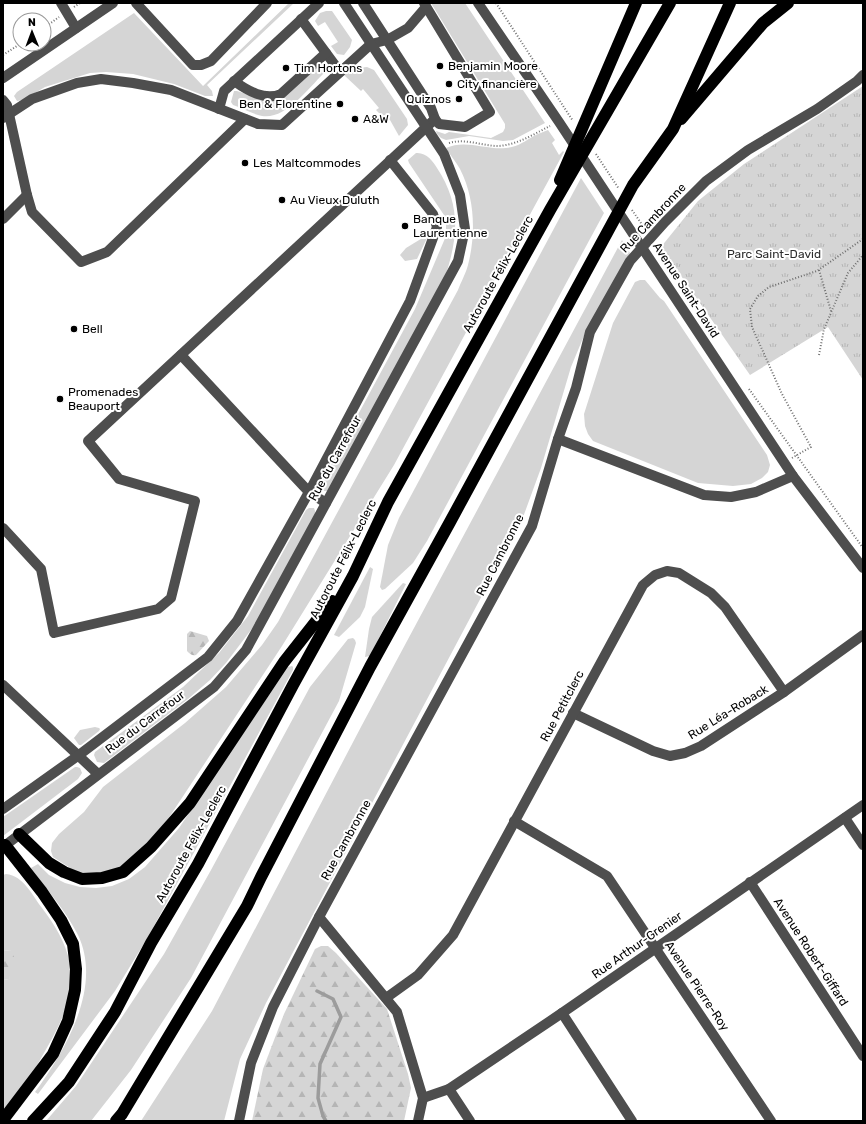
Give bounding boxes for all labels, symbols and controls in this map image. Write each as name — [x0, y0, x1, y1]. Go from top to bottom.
north arrow — [12, 12, 52, 52]
text: N — [28, 16, 36, 29]
place label: Benjamin Moore — [448, 59, 538, 73]
place label: Tim Hortons — [294, 61, 362, 75]
marker: Benjamin Moore — [435, 61, 445, 71]
marker: Tim Hortons — [281, 63, 291, 73]
place label: City financière — [457, 77, 537, 91]
marker: City financière — [444, 79, 454, 89]
place label: Quiznos — [406, 92, 451, 106]
marker: Quiznos — [454, 94, 464, 104]
place label: Ben & Florentine — [239, 97, 332, 111]
marker: Ben & Florentine — [335, 99, 345, 109]
place label: A&W — [363, 112, 389, 126]
marker: A&W — [350, 114, 360, 124]
place label: Les Maltcommodes — [253, 156, 361, 170]
marker: Les Maltcommodes — [240, 158, 250, 168]
street label: Rue Cambronne — [617, 180, 689, 256]
place label: Au Vieux Duluth — [290, 193, 380, 207]
marker: Au Vieux Duluth — [277, 195, 287, 205]
place label: Banque Laurentienne — [413, 212, 488, 240]
street label: Autoroute Félix-Leclerc — [460, 213, 536, 335]
marker: Banque Laurentienne — [400, 221, 410, 231]
street label: Avenue Saint-David — [650, 240, 722, 340]
park label: Parc Saint-David — [727, 247, 821, 261]
place label: Bell — [82, 322, 103, 336]
marker: Bell — [69, 324, 79, 334]
place label: Promenades Beauport — [68, 385, 138, 413]
marker: Promenades Beauport — [55, 394, 65, 404]
street label: Rue du Carrefour — [306, 412, 364, 503]
street label: Autoroute Félix-Leclerc — [307, 497, 379, 621]
street label: Rue Cambronne — [473, 512, 527, 598]
street label: Rue Petitclerc — [537, 668, 587, 744]
street label: Rue Léa-Roback — [685, 681, 771, 742]
street label: Rue du Carrefour — [103, 687, 188, 756]
street label: Autoroute Félix-Leclerc — [153, 783, 229, 905]
street label: Rue Cambronne — [318, 797, 374, 883]
street label: Avenue Robert-Giffard — [771, 895, 851, 1009]
street label: Rue Arthur-Grenier — [589, 908, 685, 981]
street label: Avenue Pierre-Roy — [662, 939, 732, 1034]

